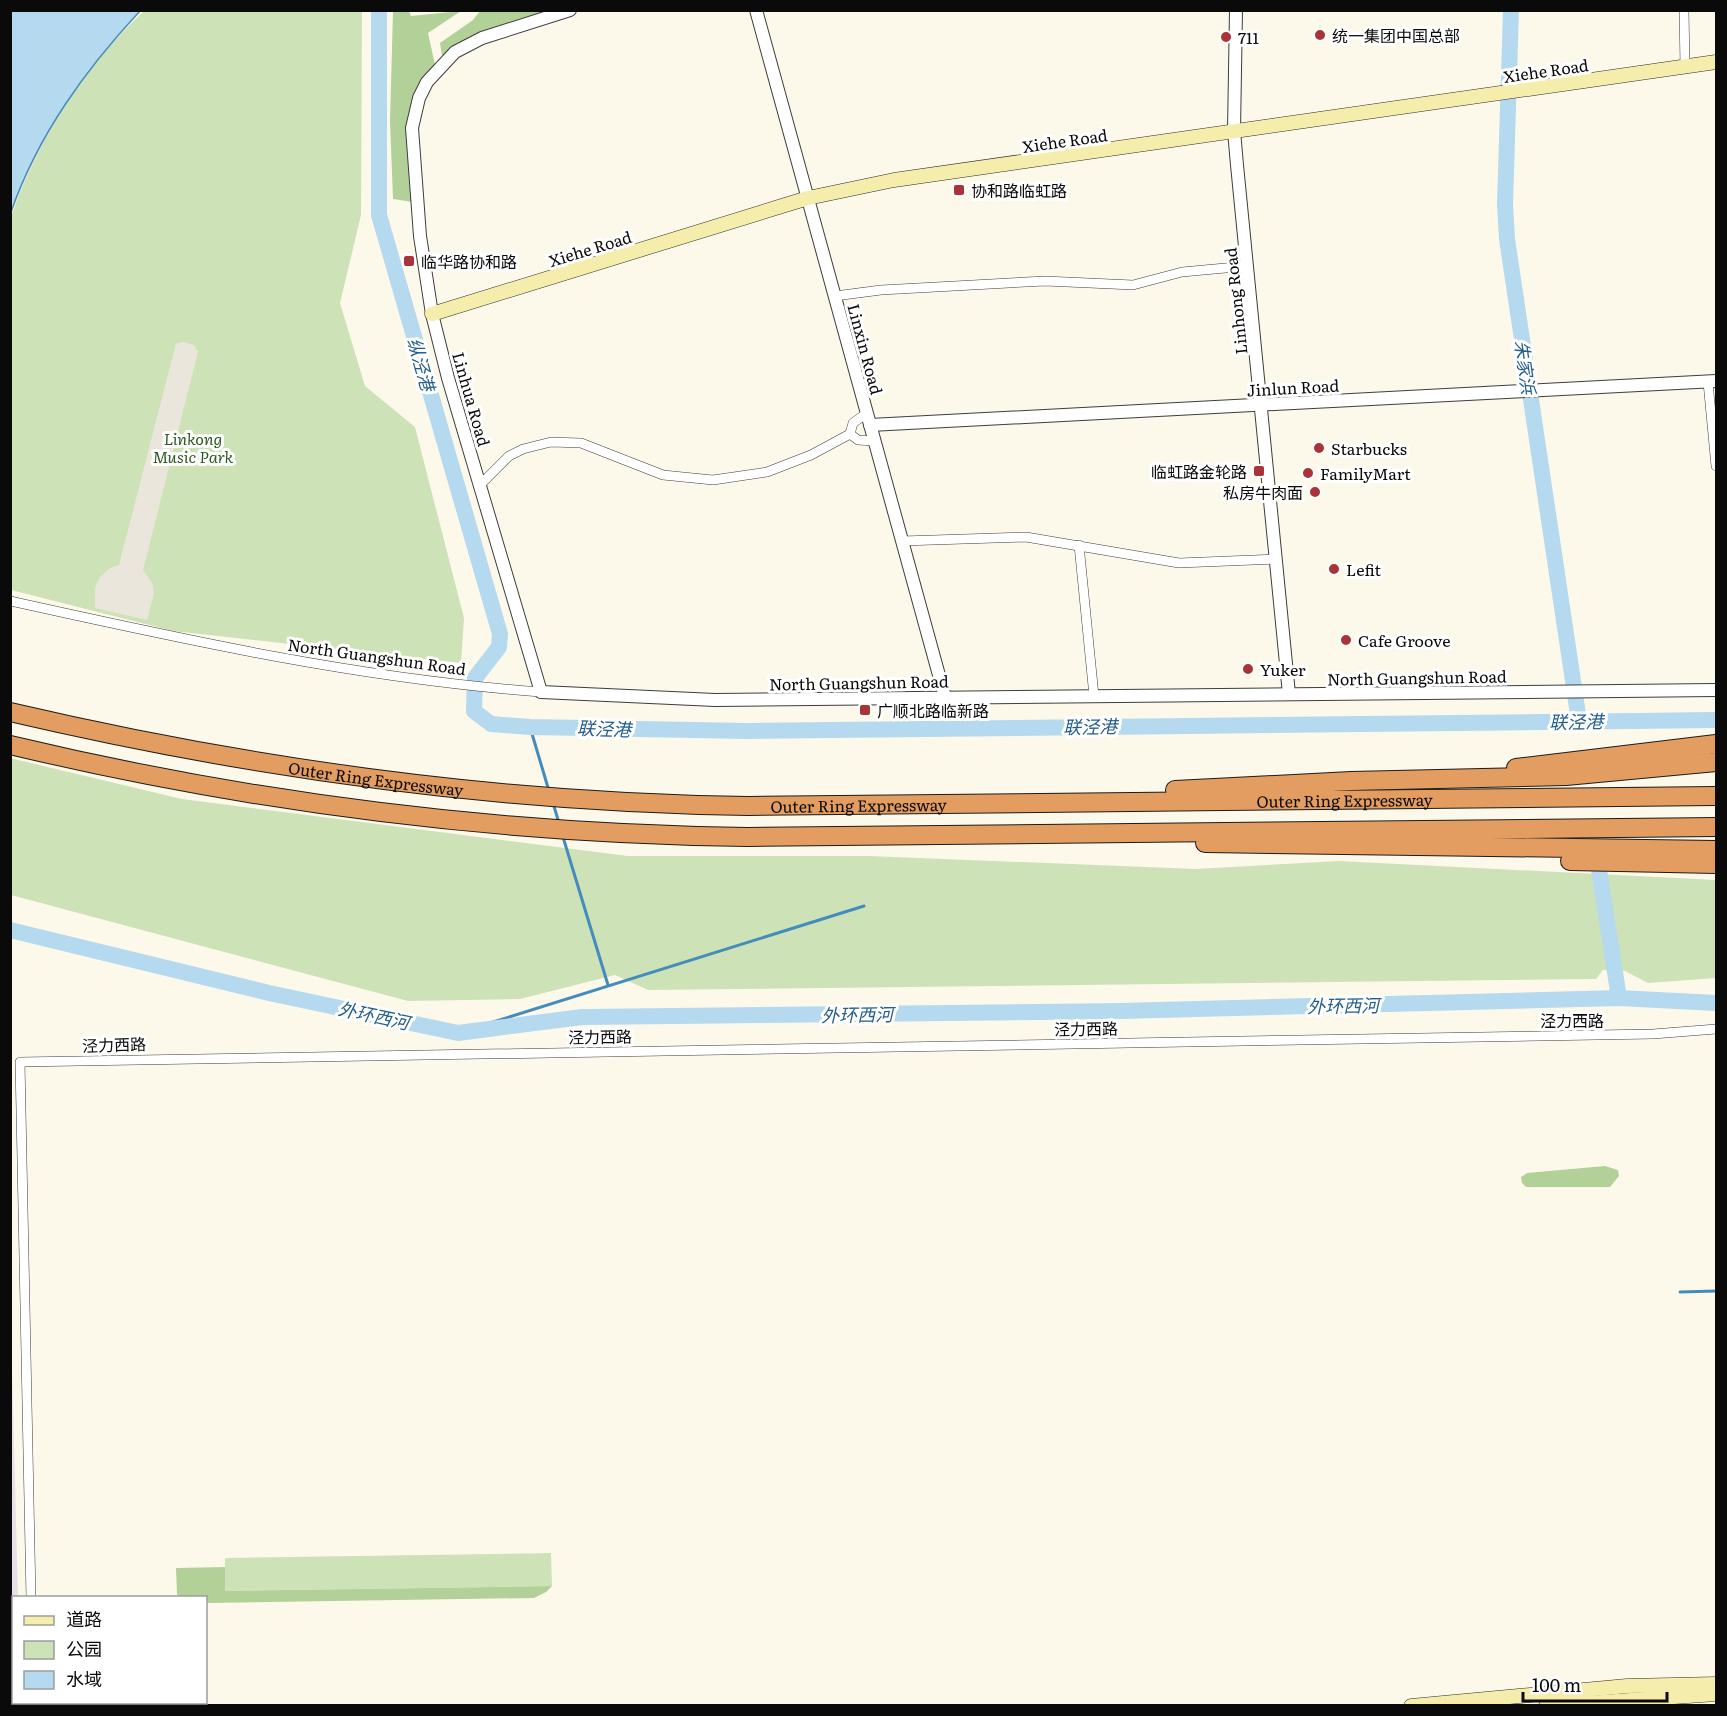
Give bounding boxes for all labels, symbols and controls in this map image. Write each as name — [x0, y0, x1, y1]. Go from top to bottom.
place label: 统一集团中国总部 — [1332, 23, 1460, 47]
place label: 711 — [1238, 25, 1260, 49]
marker: 统一集团中国总部 — [1313, 28, 1327, 42]
marker: 711 — [1219, 30, 1233, 44]
street label: Xiehe Road — [1502, 52, 1590, 88]
street label: Xiehe Road — [1021, 122, 1109, 158]
place label: 协和路临虹路 — [971, 178, 1067, 202]
marker: 协和路临虹路 — [952, 183, 966, 197]
street label: Xiehe Road — [546, 224, 635, 272]
street label: Linhong Road — [1217, 246, 1253, 356]
place label: 临华路协和路 — [421, 249, 517, 273]
marker: 临华路协和路 — [402, 254, 416, 268]
street label: Linxin Road — [842, 301, 890, 397]
water label: 纵泾港 — [402, 334, 443, 397]
water label: 朱家浜 — [1509, 338, 1543, 398]
street label: Linhua Road — [447, 349, 497, 449]
street label: Jinlun Road — [1246, 373, 1340, 401]
park label: Linkong Music Park — [153, 426, 234, 468]
place label: Starbucks — [1331, 436, 1407, 460]
marker: Starbucks — [1312, 441, 1326, 455]
place label: 临虹路金轮路 — [1151, 459, 1247, 483]
place label: FamilyMart — [1320, 461, 1411, 485]
marker: 临虹路金轮路 — [1252, 464, 1266, 478]
marker: FamilyMart — [1301, 466, 1315, 480]
place label: 私房牛肉面 — [1223, 480, 1303, 504]
marker: 私房牛肉面 — [1308, 485, 1322, 499]
place label: Lefit — [1346, 557, 1382, 581]
marker: Lefit — [1327, 562, 1341, 576]
place label: Cafe Groove — [1358, 628, 1451, 652]
street label: North Guangshun Road — [286, 632, 468, 680]
marker: Cafe Groove — [1339, 633, 1353, 647]
place label: Yuker — [1260, 657, 1306, 681]
marker: Yuker — [1241, 662, 1255, 676]
street label: North Guangshun Road — [1327, 663, 1507, 691]
street label: North Guangshun Road — [769, 668, 949, 696]
place label: 广顺北路临新路 — [877, 698, 989, 722]
marker: 广顺北路临新路 — [858, 703, 872, 717]
water label: 联泾港 — [1549, 707, 1606, 735]
water label: 联泾港 — [1063, 712, 1120, 740]
water label: 联泾港 — [577, 714, 634, 743]
street label: Outer Ring Expressway — [287, 755, 465, 801]
street label: Outer Ring Expressway — [1256, 787, 1434, 813]
street label: Outer Ring Expressway — [770, 792, 948, 818]
water label: 外环西河 — [1307, 991, 1382, 1019]
water label: 外环西河 — [336, 994, 415, 1036]
water label: 外环西河 — [821, 1000, 896, 1028]
street label: 泾力西路 — [1540, 1008, 1604, 1032]
street label: 泾力西路 — [1054, 1015, 1118, 1041]
street label: 泾力西路 — [568, 1023, 632, 1049]
street label: 泾力西路 — [82, 1031, 146, 1057]
legend — [12, 1596, 207, 1704]
text: 道路 — [66, 1605, 102, 1632]
text: 公园 — [66, 1635, 102, 1662]
text: 水域 — [66, 1665, 102, 1692]
scale bar — [1523, 1665, 1667, 1703]
text: 100 m — [1532, 1671, 1581, 1698]

